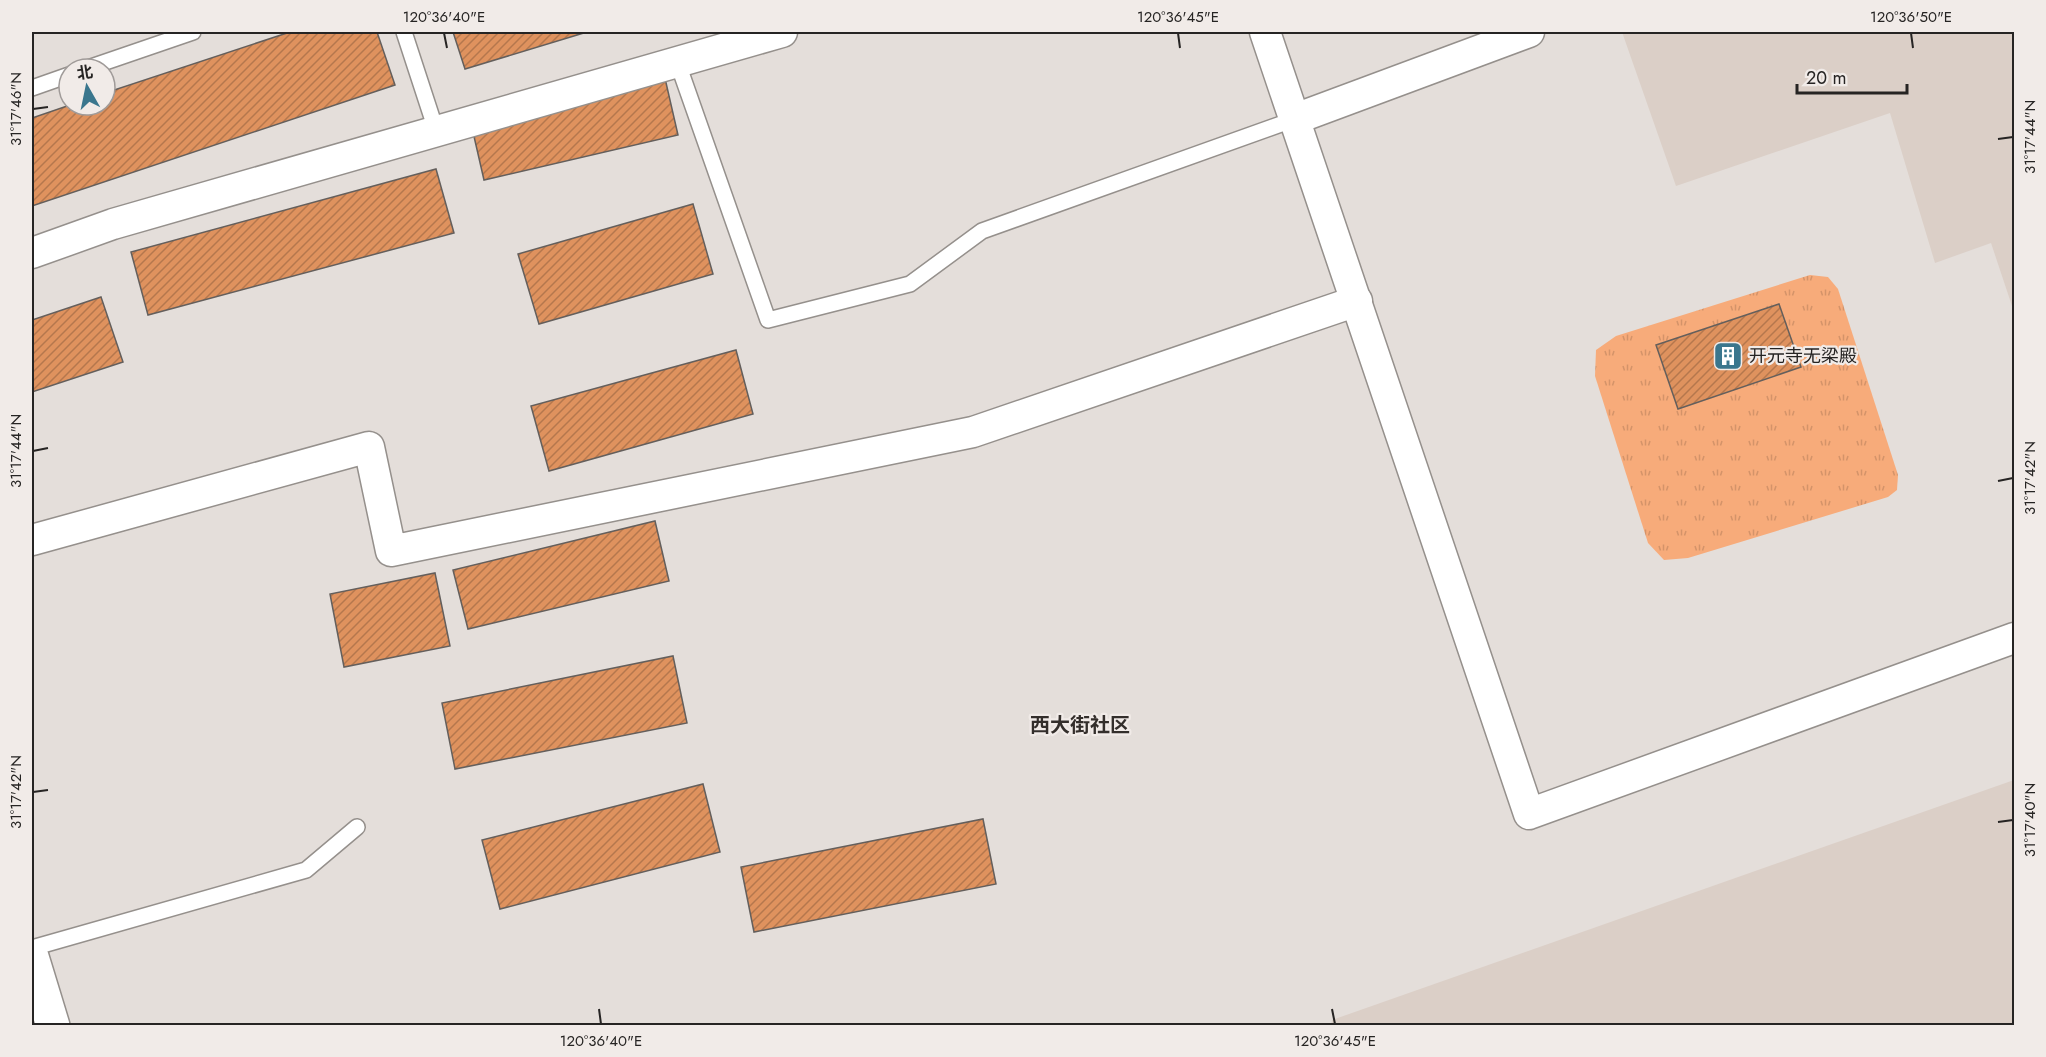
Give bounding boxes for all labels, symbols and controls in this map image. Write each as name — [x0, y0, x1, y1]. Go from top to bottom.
text: 120°36'40"E — [403, 6, 485, 28]
text: 120°36'45"E — [1137, 6, 1219, 28]
text: 120°36'50"E — [1870, 6, 1952, 28]
north arrow — [57, 57, 117, 117]
scale bar — [1797, 57, 1906, 95]
text: 北 — [75, 60, 94, 85]
text: 20 m — [1806, 65, 1846, 91]
text: 31°17'46"N — [5, 72, 27, 146]
text: 31°17'44"N — [2019, 100, 2041, 174]
building icon: 开元寺无梁殿 — [1712, 340, 1744, 372]
place label: 开元寺无梁殿 — [1749, 343, 1857, 369]
text: 31°17'44"N — [5, 414, 27, 488]
text: 31°17'42"N — [2019, 441, 2041, 515]
district label: 西大街社区 — [1030, 711, 1130, 740]
text: 31°17'42"N — [5, 755, 27, 829]
text: 31°17'40"N — [2019, 783, 2041, 857]
text: 120°36'40"E — [560, 1030, 642, 1052]
text: 120°36'45"E — [1294, 1030, 1376, 1052]

